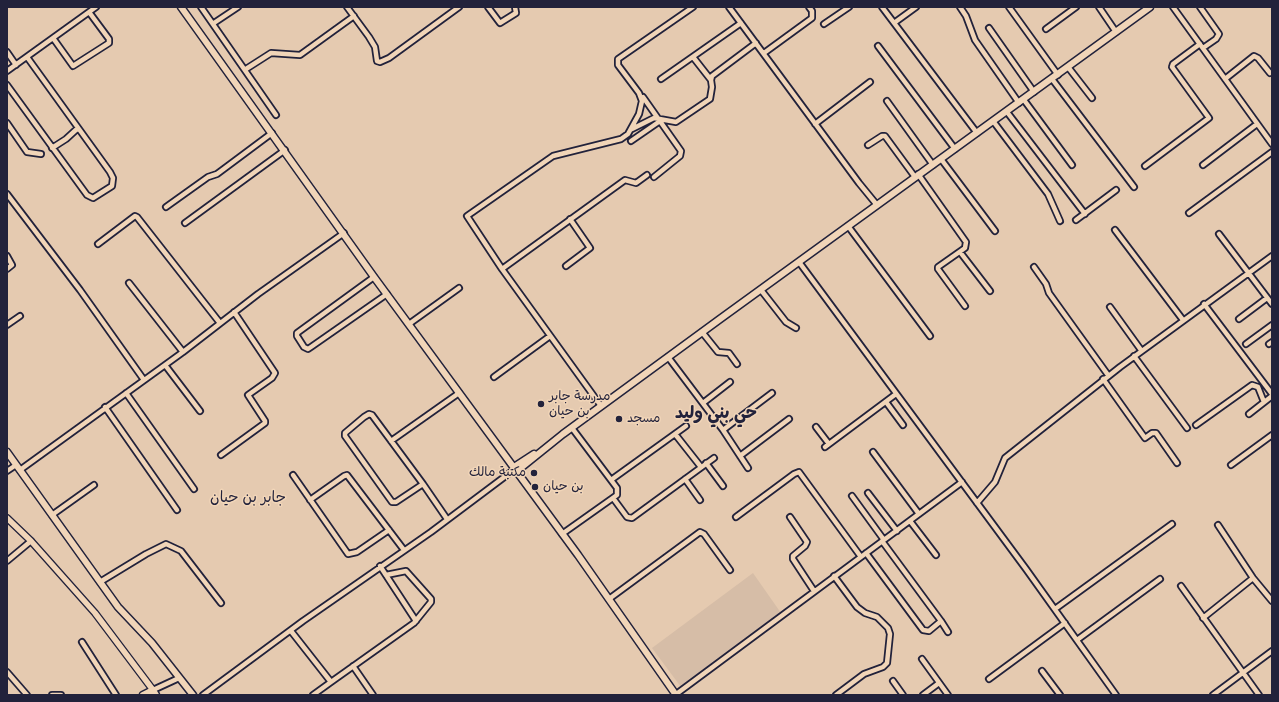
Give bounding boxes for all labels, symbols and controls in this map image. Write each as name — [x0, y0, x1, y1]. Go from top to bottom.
place label: مدرسة جابر بن حيان — [549, 389, 610, 420]
marker: مدرسة جابر بن حيان — [536, 399, 546, 409]
district label: حي بني وليد — [675, 404, 757, 424]
place label: مسجد — [627, 411, 660, 427]
marker: مسجد — [614, 414, 624, 424]
place label: مكتبة مالك — [469, 465, 526, 481]
marker: مكتبة مالك — [529, 468, 539, 478]
place label: بن حيان — [543, 479, 584, 495]
marker: بن حيان — [530, 482, 540, 492]
district label: جابر بن حيان — [210, 490, 286, 508]

